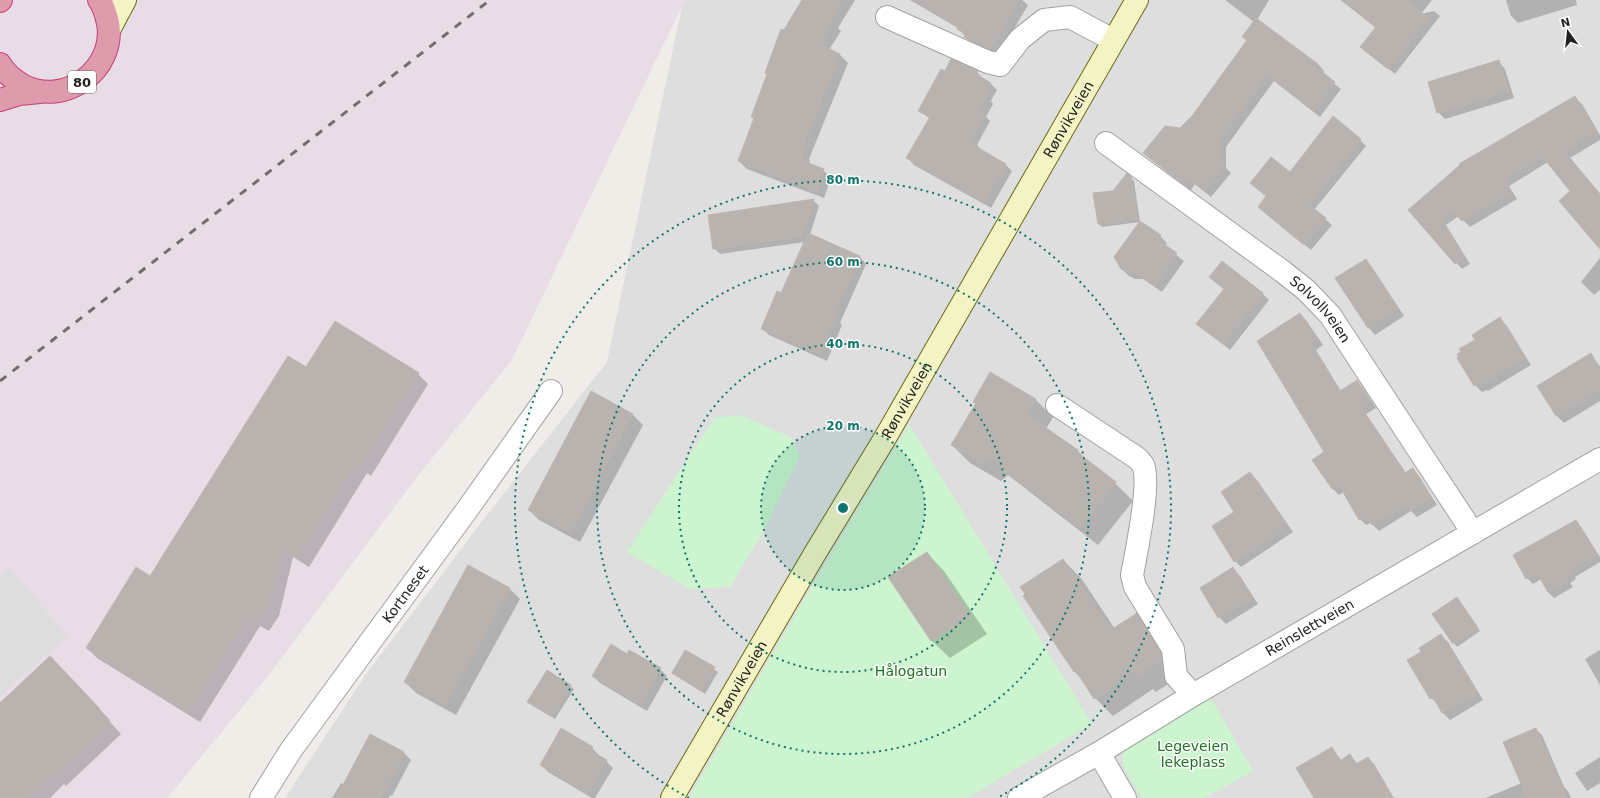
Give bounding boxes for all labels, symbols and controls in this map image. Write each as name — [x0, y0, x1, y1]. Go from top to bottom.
north arrow — [1548, 12, 1588, 52]
text: N — [1559, 15, 1572, 30]
road number: 80 — [68, 71, 96, 93]
street label: Rønvikveien — [1040, 78, 1097, 160]
text: 80 m — [826, 173, 860, 187]
text: 60 m — [826, 255, 860, 269]
street label: Solvollveien — [1287, 272, 1354, 346]
text: 40 m — [826, 337, 860, 351]
street label: Rønvikveien — [878, 359, 935, 441]
text: 20 m — [826, 419, 860, 433]
centre of rings — [836, 501, 850, 515]
street label: Kortneset — [379, 562, 432, 626]
street label: Reinslettveien — [1262, 595, 1357, 659]
street label: Rønvikveien — [713, 638, 770, 720]
park label: Hålogatun — [875, 663, 947, 679]
park label: Legeveien lekeplass — [1157, 738, 1229, 770]

